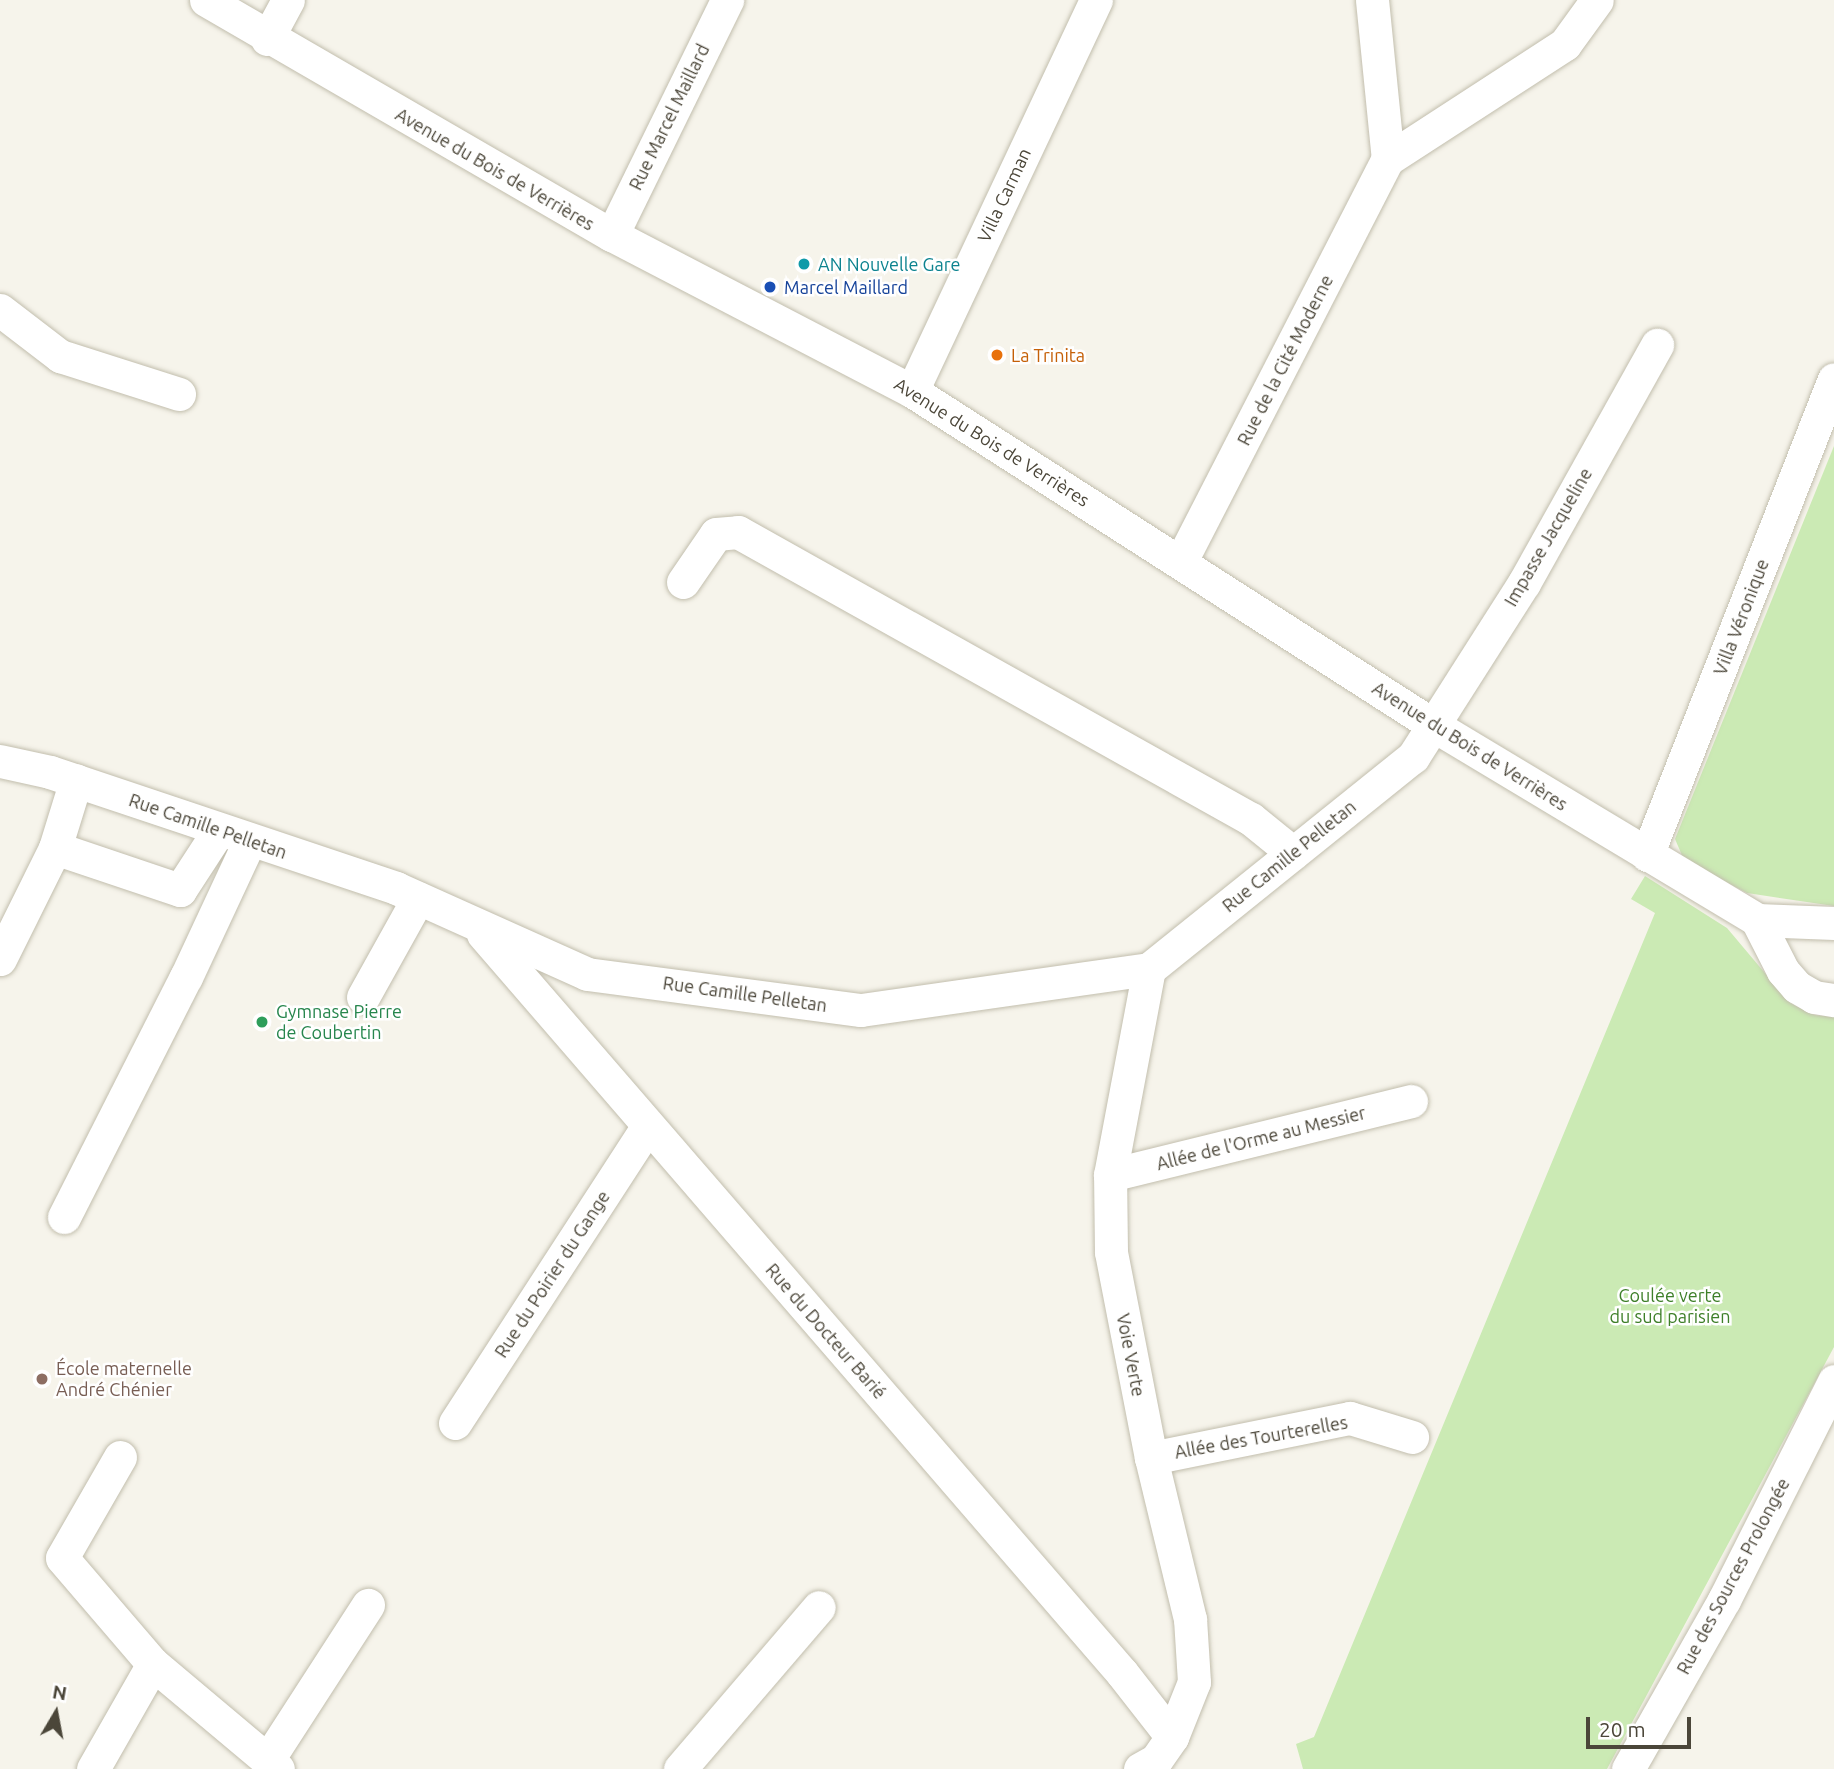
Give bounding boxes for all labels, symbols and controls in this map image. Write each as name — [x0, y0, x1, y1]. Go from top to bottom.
street label: Rue Marcel Maillard — [624, 41, 714, 193]
street label: Avenue du Bois de Verrières — [392, 103, 598, 235]
street label: Villa Carman — [973, 144, 1035, 246]
place label: AN Nouvelle Gare — [818, 253, 960, 275]
marker: AN Nouvelle Gare — [796, 256, 812, 272]
street label: Rue de la Cité Moderne — [1233, 271, 1337, 449]
place label: Marcel Maillard — [784, 276, 908, 298]
marker: Marcel Maillard — [762, 279, 778, 295]
place label: La Trinita — [1011, 344, 1085, 366]
marker: La Trinita — [989, 347, 1005, 363]
street label: Avenue du Bois de Verrières — [891, 373, 1093, 511]
street label: Impasse Jacqueline — [1500, 464, 1596, 610]
street label: Villa Véronique — [1709, 556, 1773, 678]
street label: Avenue du Bois de Verrières — [1369, 677, 1571, 815]
street label: Rue Camille Pelletan — [126, 789, 290, 863]
street label: Rue Camille Pelletan — [1218, 796, 1360, 916]
street label: Rue Camille Pelletan — [662, 972, 828, 1016]
place label: Gymnase Pierre de Coubertin — [276, 1001, 402, 1044]
marker: Gymnase Pierre de Coubertin — [254, 1014, 270, 1030]
street label: Allée de l'Orme au Messier — [1154, 1102, 1368, 1174]
street label: Rue du Poirier du Gange — [490, 1186, 614, 1362]
street label: Rue du Docteur Barié — [761, 1259, 891, 1403]
park label: Coulée verte du sud parisien — [1609, 1285, 1731, 1328]
street label: Voie Verte — [1112, 1312, 1150, 1398]
place label: École maternelle André Chénier — [56, 1358, 192, 1400]
marker: École maternelle André Chénier — [34, 1371, 50, 1387]
street label: Allée des Tourterelles — [1173, 1411, 1349, 1463]
street label: Rue des Sources Prolongée — [1672, 1474, 1794, 1678]
north arrow — [21, 1678, 91, 1748]
text: N — [51, 1680, 69, 1704]
scale bar — [1589, 1702, 1694, 1746]
text: 20 m — [1599, 1717, 1646, 1741]

